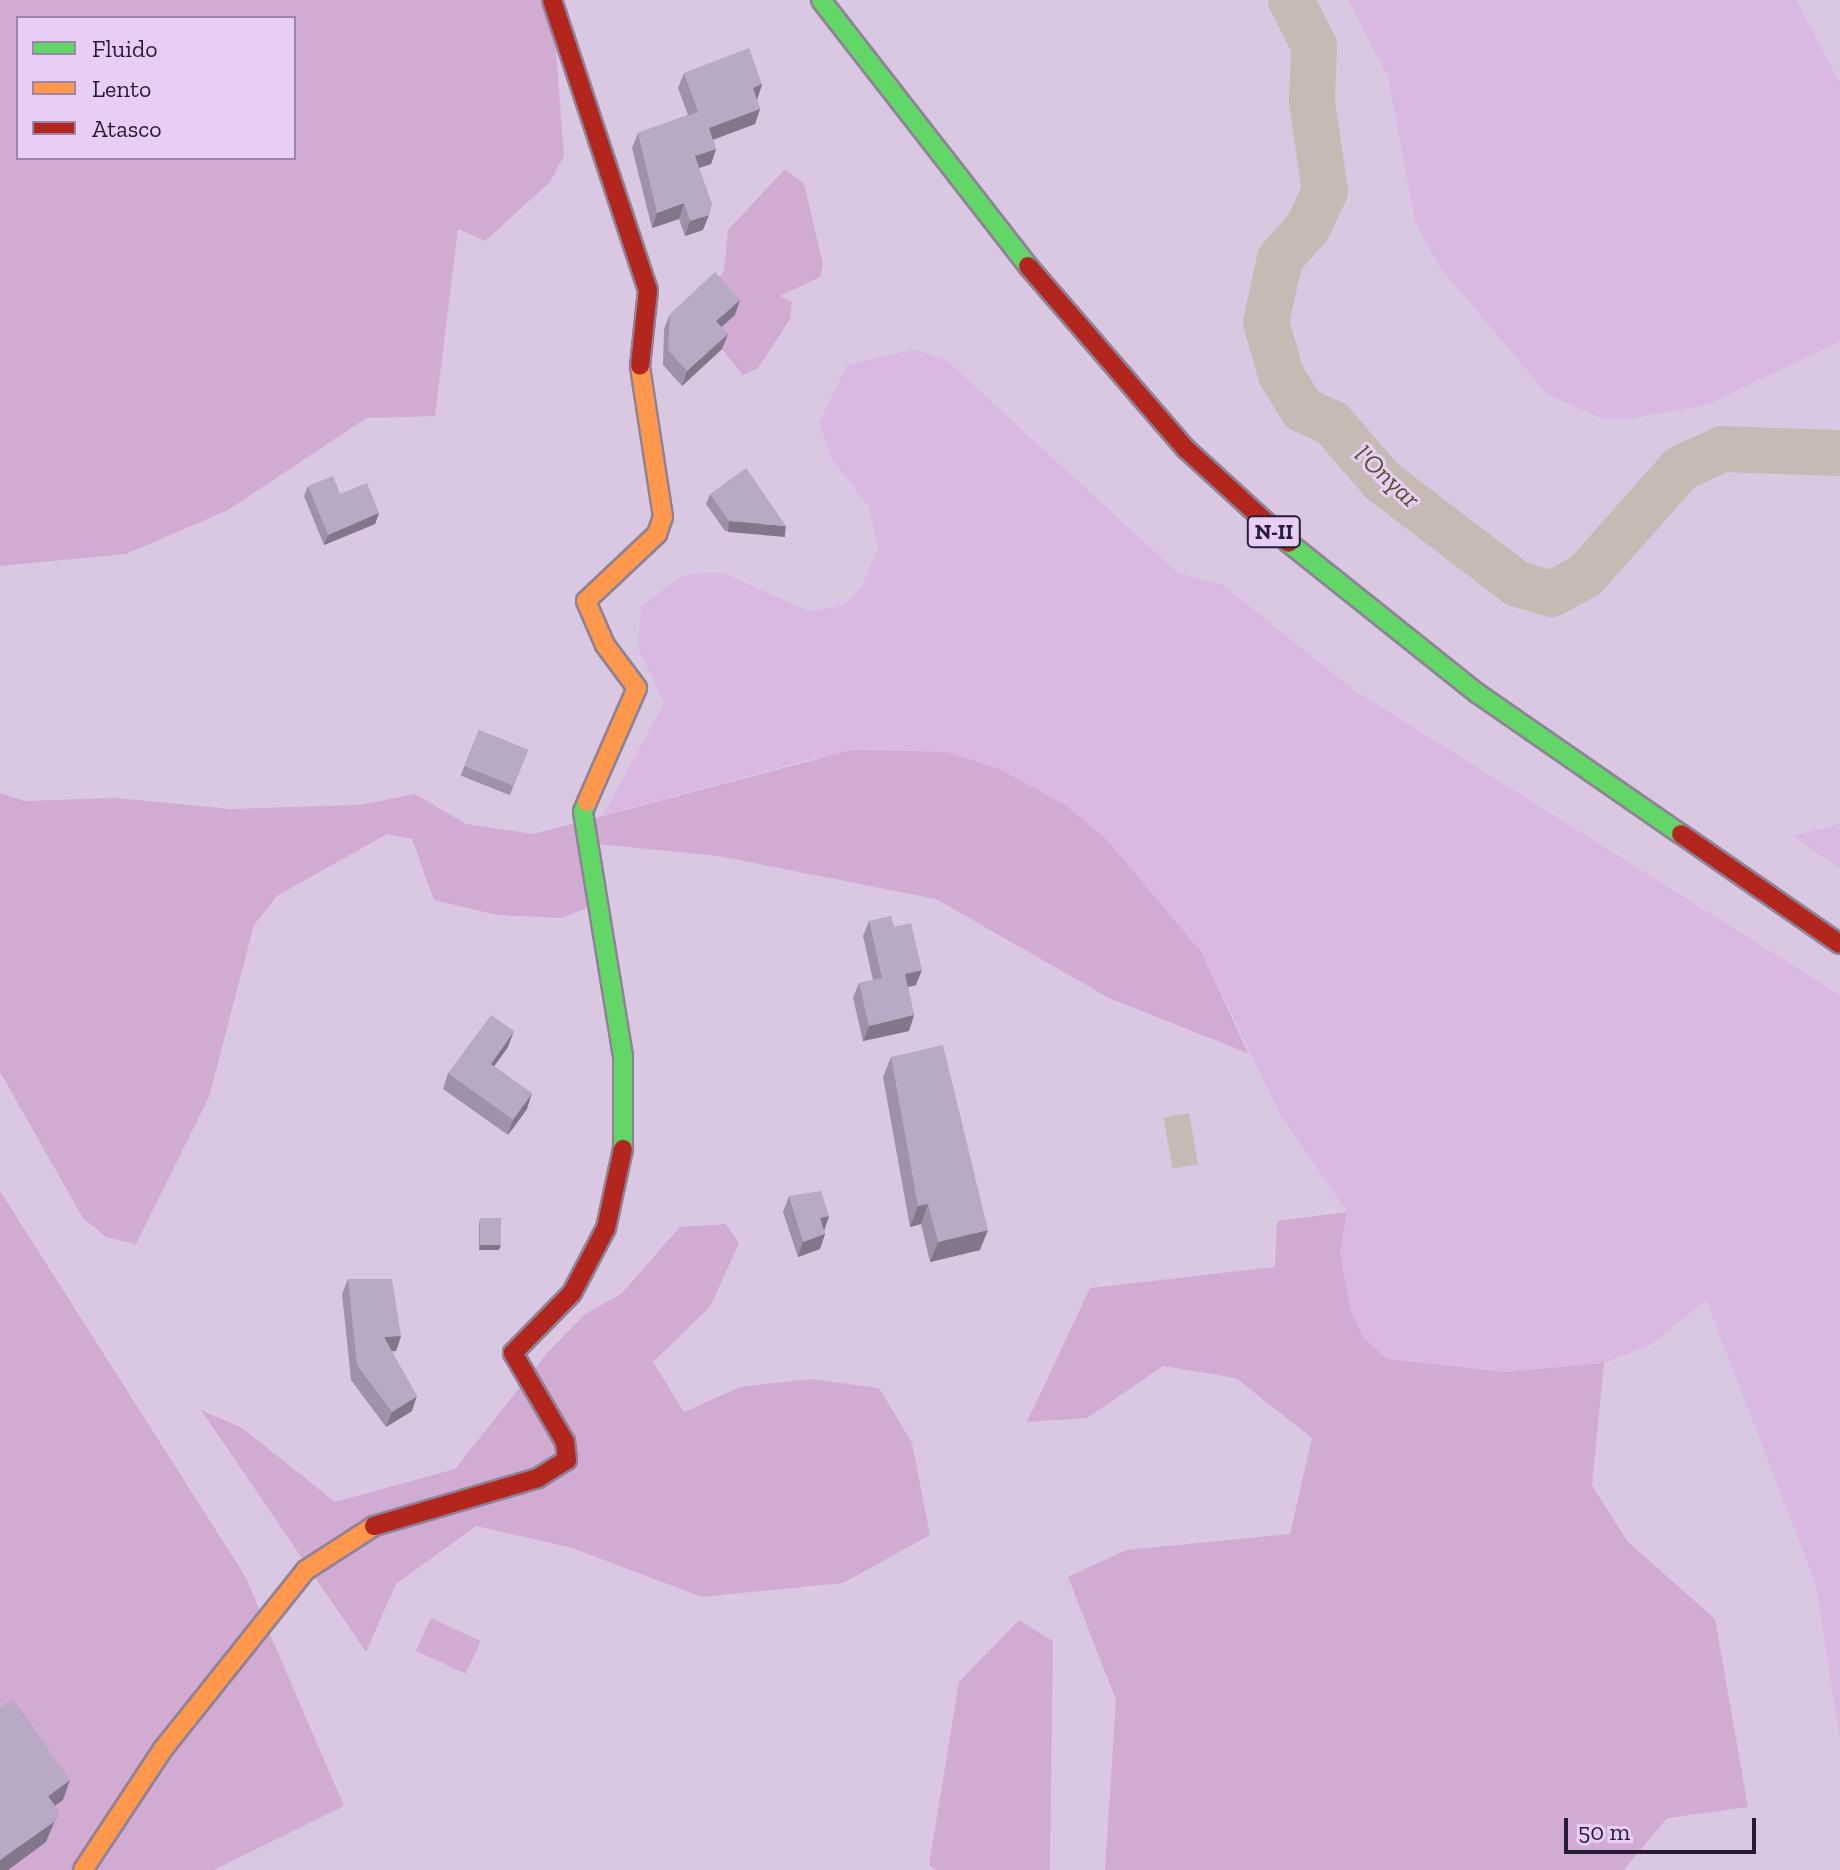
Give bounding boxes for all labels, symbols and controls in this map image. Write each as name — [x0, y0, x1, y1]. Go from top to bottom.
legend — [16, 16, 296, 160]
text: Fluido — [92, 34, 157, 63]
text: Lento — [92, 74, 151, 103]
text: Atasco — [92, 114, 162, 143]
water label: l'Onyar — [1348, 439, 1426, 515]
road number: N-II — [1246, 514, 1302, 550]
scale bar — [1568, 1802, 1760, 1852]
text: 50 m — [1578, 1817, 1630, 1846]

